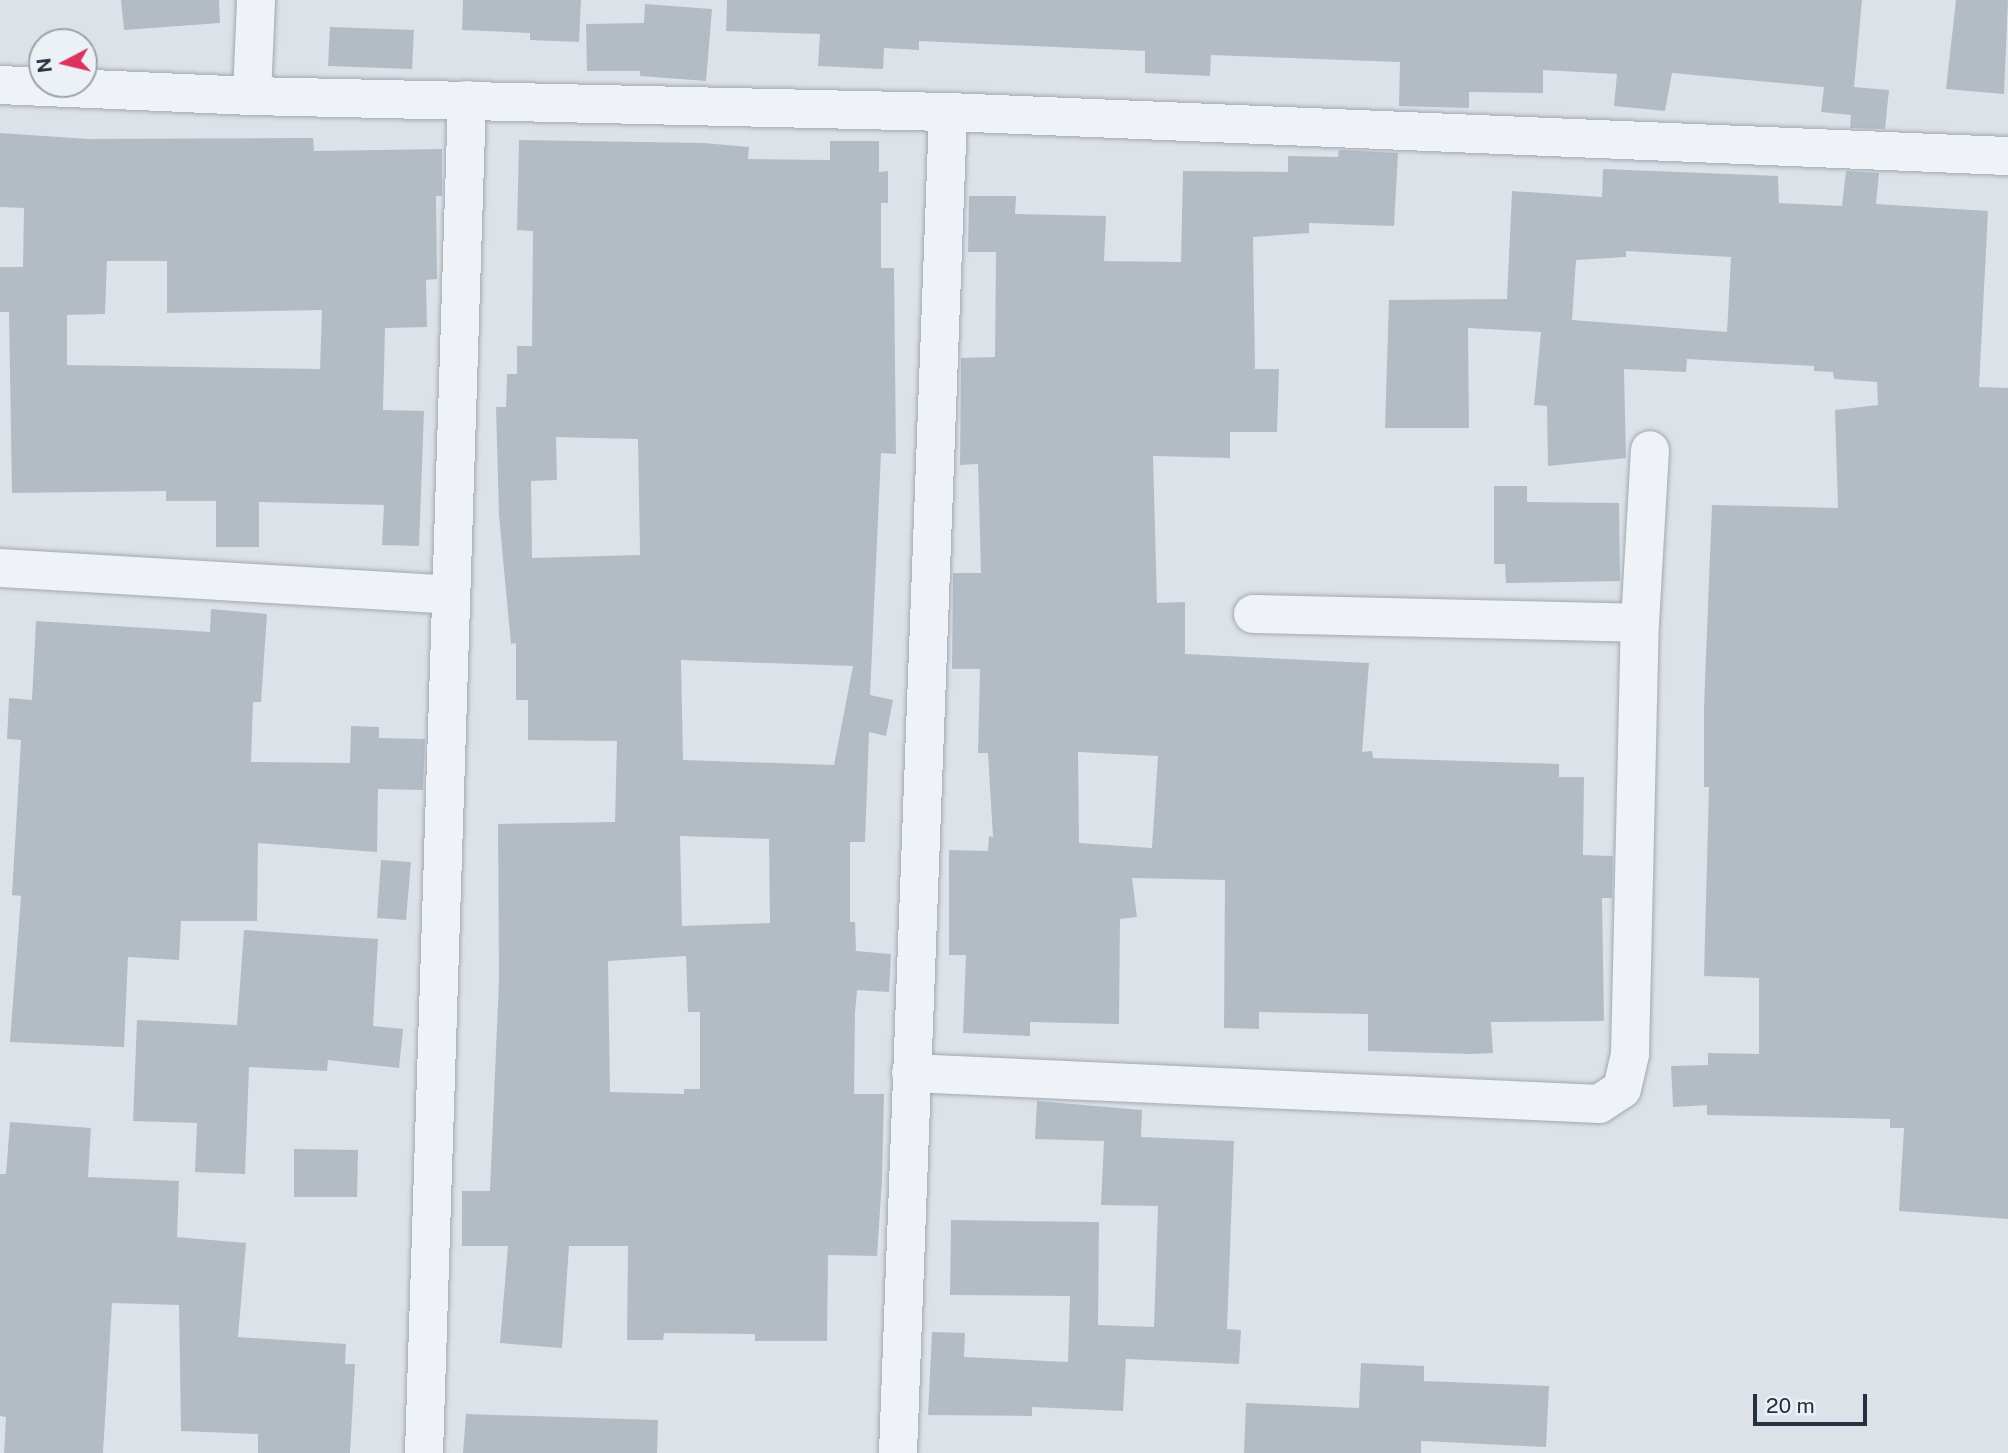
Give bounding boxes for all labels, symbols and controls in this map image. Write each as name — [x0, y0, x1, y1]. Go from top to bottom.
north arrow — [28, 28, 98, 98]
text: N — [32, 57, 56, 74]
scale bar — [1756, 1380, 1870, 1424]
text: 20 m — [1766, 1393, 1815, 1418]

